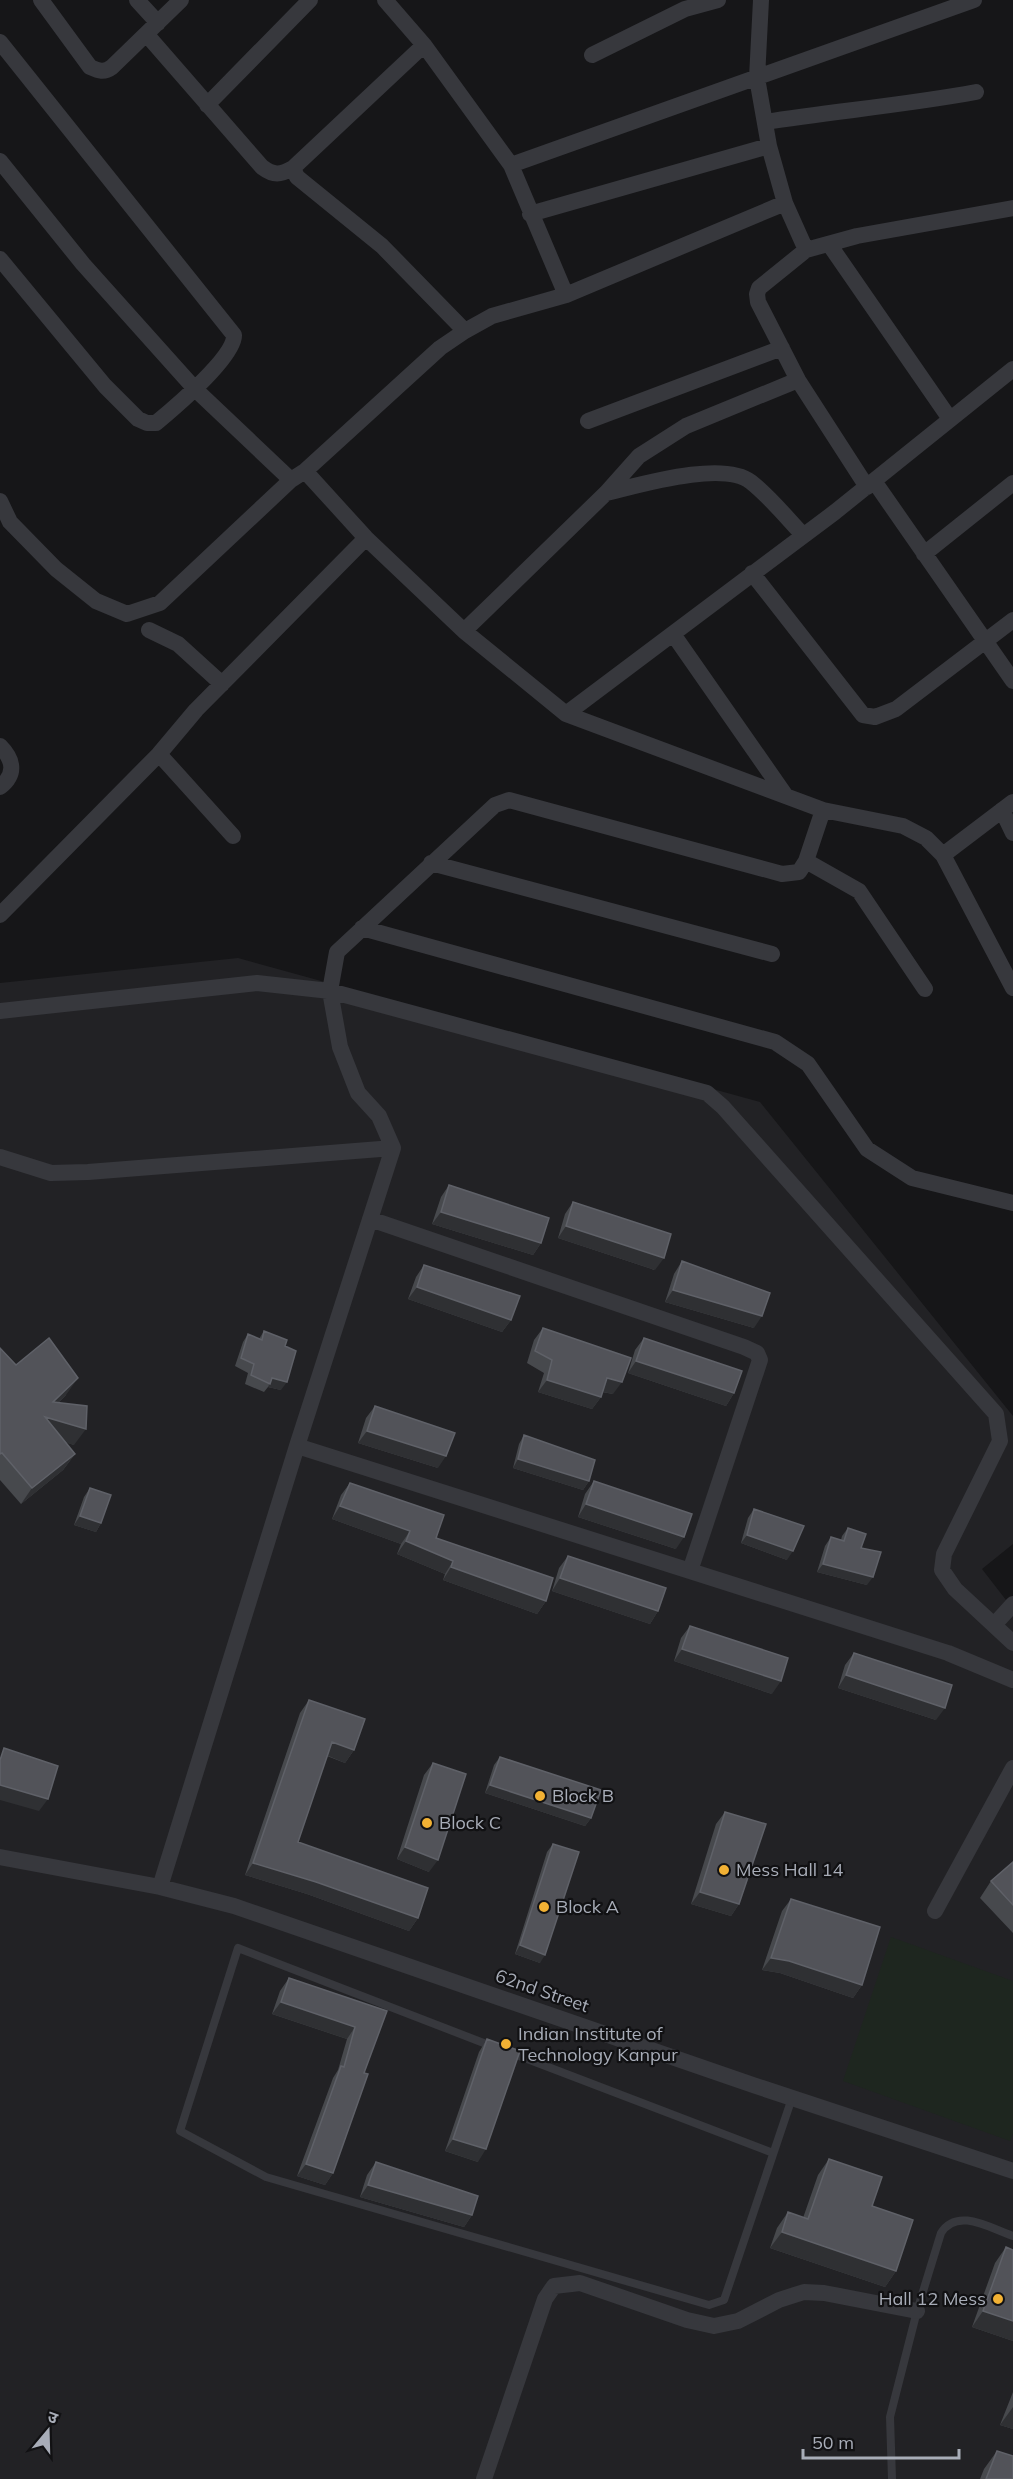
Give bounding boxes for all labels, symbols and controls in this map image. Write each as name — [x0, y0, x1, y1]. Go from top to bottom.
place label: Block B — [552, 1784, 614, 1807]
marker: Block B — [533, 1789, 547, 1803]
place label: Block C — [439, 1811, 501, 1834]
marker: Block C — [420, 1816, 434, 1830]
place label: Mess Hall 14 — [736, 1858, 843, 1881]
marker: Mess Hall 14 — [717, 1863, 731, 1877]
place label: Block A — [556, 1895, 619, 1918]
marker: Block A — [537, 1900, 551, 1914]
street label: 62nd Street — [492, 1964, 592, 2017]
place label: Indian Institute of Technology Kanpur — [518, 2022, 678, 2066]
marker: Indian Institute of Technology Kanpur — [499, 2037, 513, 2051]
place label: Hall 12 Mess — [879, 2287, 986, 2310]
marker: Hall 12 Mess — [991, 2292, 1005, 2306]
north arrow — [18, 2401, 78, 2461]
text: उ — [45, 2406, 61, 2428]
scale bar — [803, 2422, 959, 2460]
text: 50 m — [812, 2431, 854, 2454]

